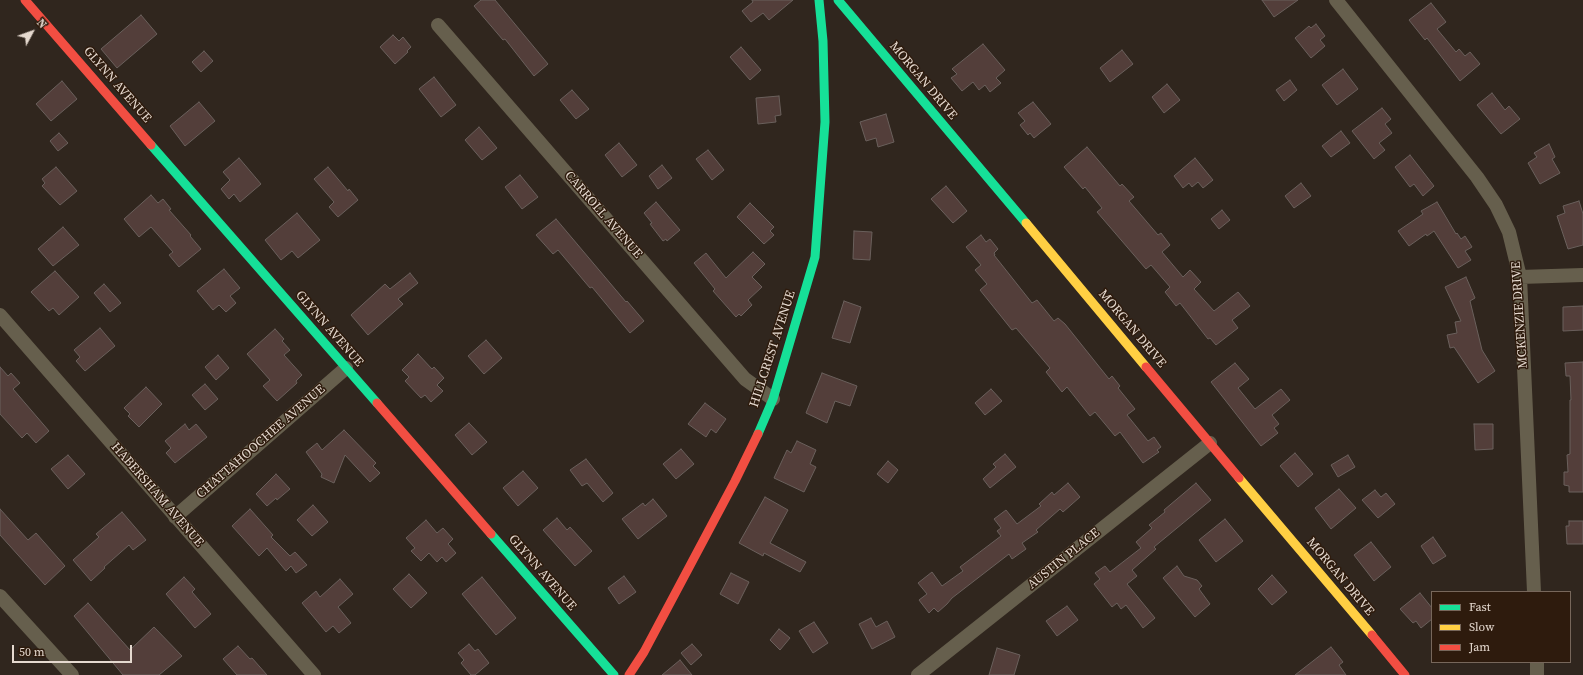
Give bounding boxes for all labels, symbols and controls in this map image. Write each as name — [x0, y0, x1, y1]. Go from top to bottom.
north arrow — [12, 12, 52, 52]
text: N — [33, 16, 50, 32]
street label: MORGAN DRIVE — [886, 39, 960, 123]
street label: GLYNN AVENUE — [80, 44, 154, 126]
street label: CARROLL AVENUE — [561, 168, 645, 262]
street label: MCKENZIE DRIVE — [1508, 261, 1532, 369]
street label: MORGAN DRIVE — [1095, 287, 1169, 371]
street label: GLYNN AVENUE — [292, 288, 366, 370]
street label: HILLCREST AVENUE — [747, 289, 799, 409]
street label: CHATTAHOOCHEE AVENUE — [193, 382, 329, 502]
street label: HABERSHAM AVENUE — [107, 440, 207, 550]
street label: AUSTIN PLACE — [1025, 525, 1103, 593]
street label: GLYNN AVENUE — [505, 532, 579, 614]
street label: MORGAN DRIVE — [1303, 535, 1377, 619]
legend — [1431, 591, 1571, 663]
text: Fast — [1469, 599, 1491, 615]
text: Slow — [1469, 619, 1494, 635]
scale bar — [14, 637, 134, 663]
text: Jam — [1469, 639, 1490, 655]
text: 50 m — [19, 644, 45, 660]

